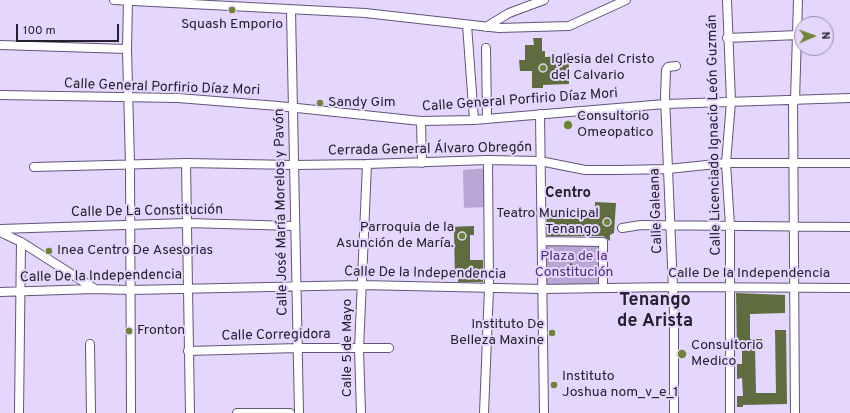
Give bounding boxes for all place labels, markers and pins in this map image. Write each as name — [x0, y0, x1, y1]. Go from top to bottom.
marker: Squash Emporio — [227, 5, 237, 15]
place label: Squash Emporio — [181, 17, 283, 33]
place label: Iglesia del Cristo del Calvario — [551, 52, 654, 84]
marker: Iglesia del Cristo del Calvario — [538, 63, 548, 73]
place label: Sandy Gim — [328, 95, 396, 111]
marker: Sandy Gim — [315, 98, 325, 108]
place label: Consultorio Omeopatico — [577, 109, 654, 142]
marker: Consultorio Omeopatico — [562, 119, 574, 131]
place label: Teatro Municipal Tenango — [496, 206, 599, 238]
marker: Teatro Municipal Tenango — [602, 217, 612, 227]
place label: Parroquia de la Asunción de María. — [336, 220, 454, 252]
marker: Parroquia de la Asunción de María. — [457, 231, 467, 241]
place label: Inea Centro De Asesorias — [57, 243, 213, 259]
marker: Inea Centro De Asesorias — [44, 246, 54, 256]
place label: Instituto De Belleza Maxine — [450, 317, 544, 350]
place label: Fronton — [137, 323, 185, 339]
marker: Fronton — [124, 326, 134, 336]
marker: Instituto De Belleza Maxine — [547, 328, 557, 338]
place label: Consultorio Medico — [691, 338, 763, 370]
marker: Consultorio Medico — [676, 348, 688, 360]
place label: Instituto Joshua nom_v_e_1 — [562, 369, 679, 402]
marker: Instituto Joshua nom_v_e_1 — [549, 380, 559, 390]

